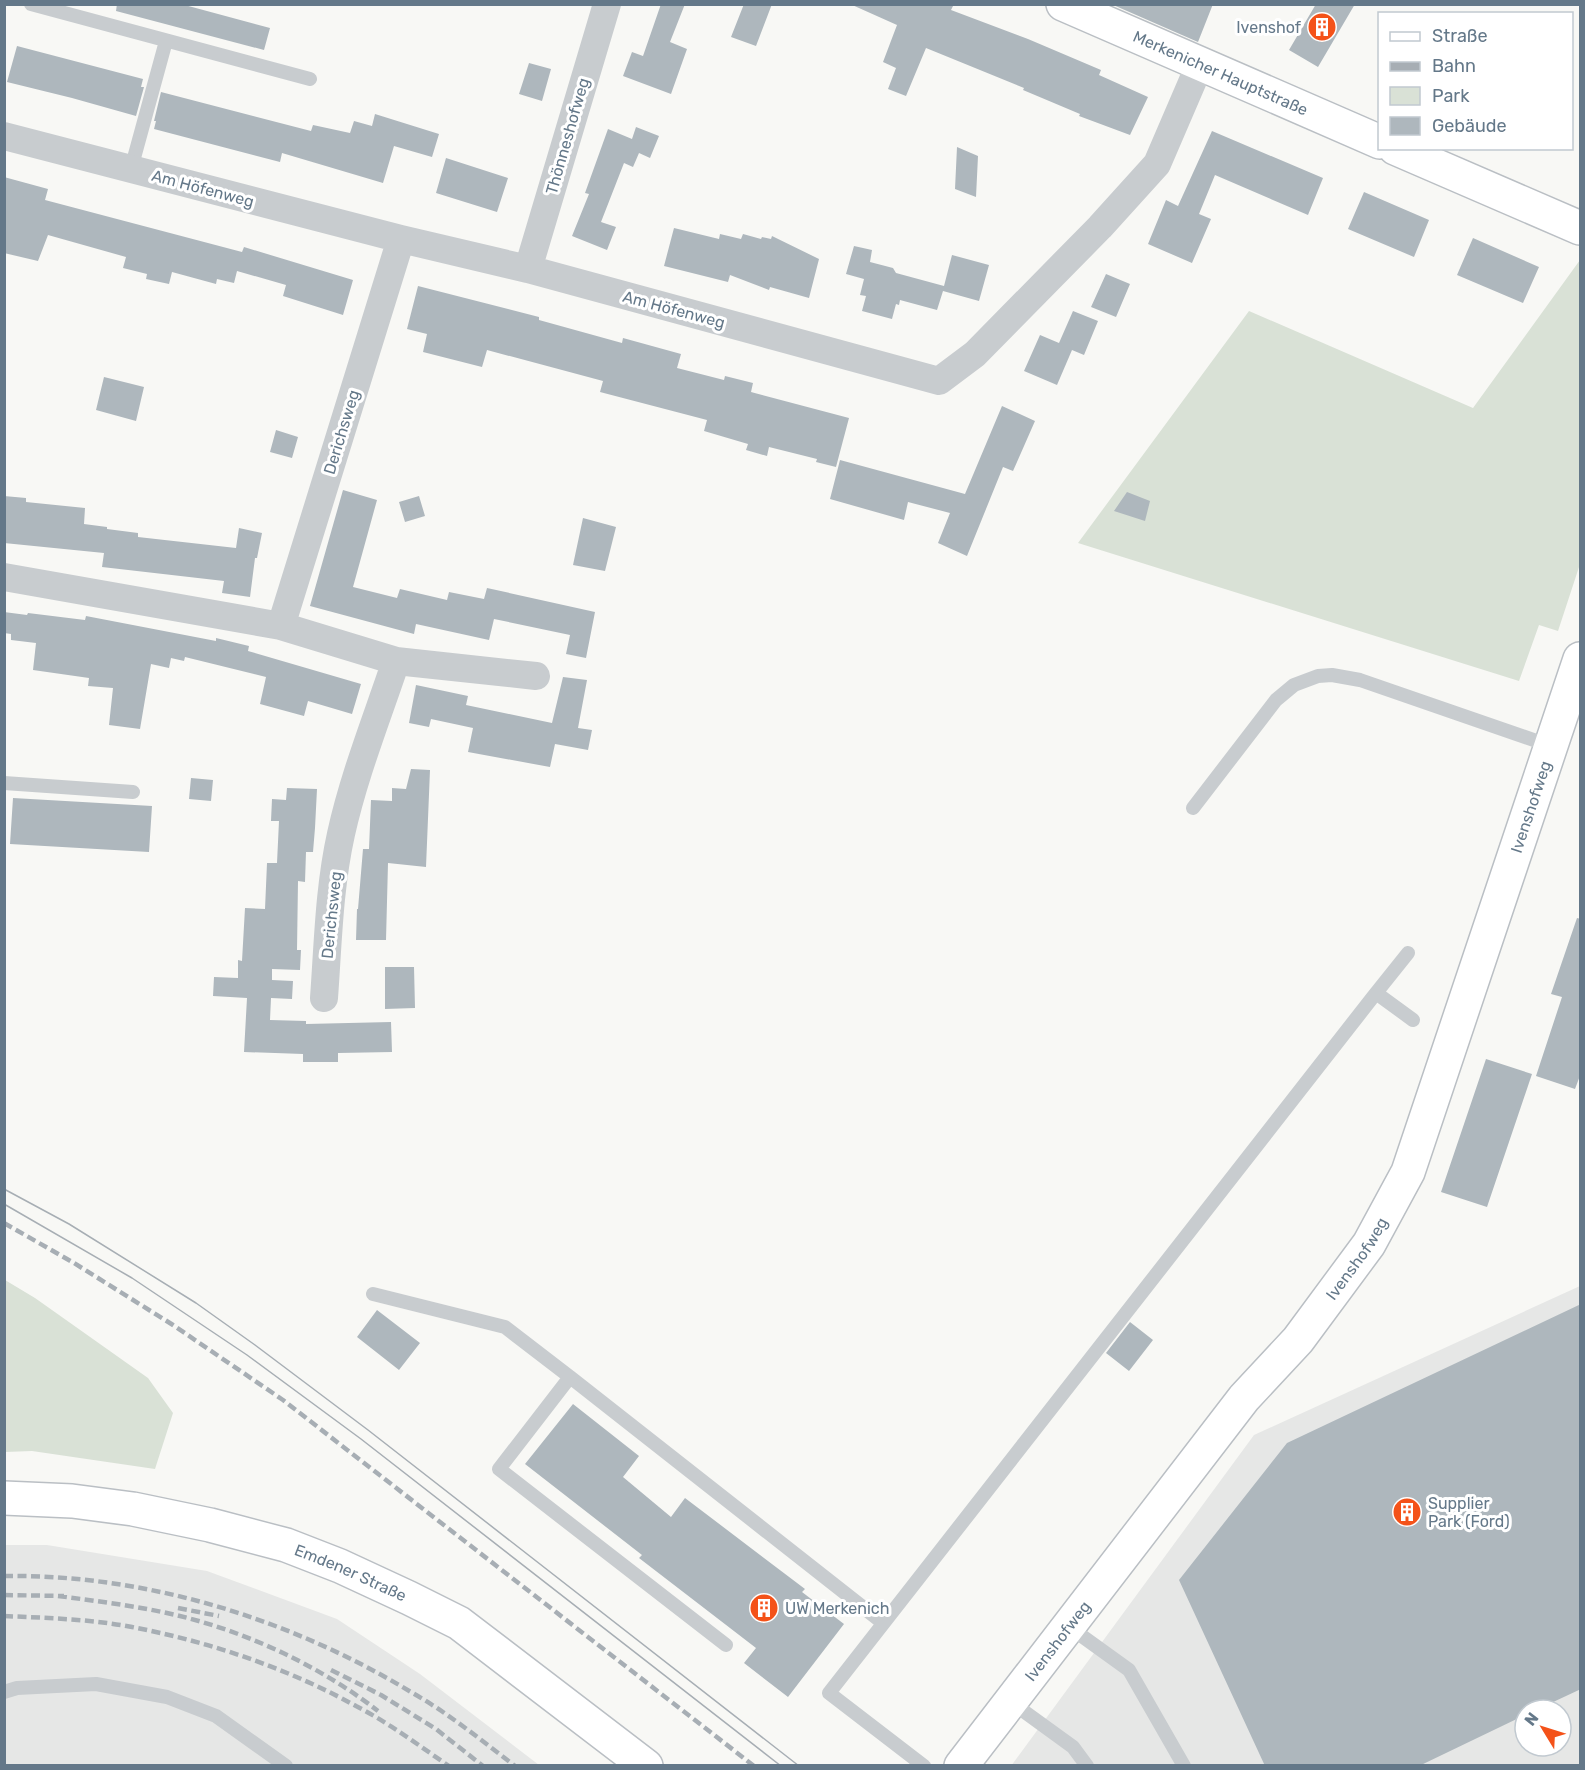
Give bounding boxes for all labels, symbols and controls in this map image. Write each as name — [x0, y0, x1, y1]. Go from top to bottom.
building icon: Ivenshof — [1306, 11, 1338, 43]
legend — [1378, 12, 1573, 150]
place label: Ivenshof — [1236, 18, 1302, 37]
text: Straße — [1432, 25, 1488, 47]
street label: Merkenicher Hauptstraße — [1130, 27, 1311, 119]
text: Bahn — [1432, 55, 1476, 77]
street label: Thönneshofweg — [542, 76, 593, 197]
text: Park — [1432, 85, 1470, 107]
text: Gebäude — [1432, 115, 1507, 137]
street label: Am Höfenweg — [150, 166, 256, 211]
street label: Am Höfenweg — [621, 287, 727, 332]
street label: Derichsweg — [320, 387, 363, 477]
street label: Ivenshofweg — [1507, 758, 1555, 855]
street label: Derichsweg — [317, 871, 346, 960]
street label: Ivenshofweg — [1322, 1214, 1392, 1304]
place label: Supplier Park (Ford) — [1428, 1494, 1510, 1531]
building icon: Supplier Park (Ford) — [1391, 1496, 1423, 1528]
street label: Emdener Straße — [292, 1540, 409, 1606]
building icon: UW Merkenich — [748, 1592, 780, 1624]
street label: Ivenshofweg — [1021, 1597, 1094, 1685]
place label: UW Merkenich — [785, 1599, 889, 1618]
north arrow — [1513, 1698, 1573, 1758]
text: N — [1521, 1709, 1543, 1729]

